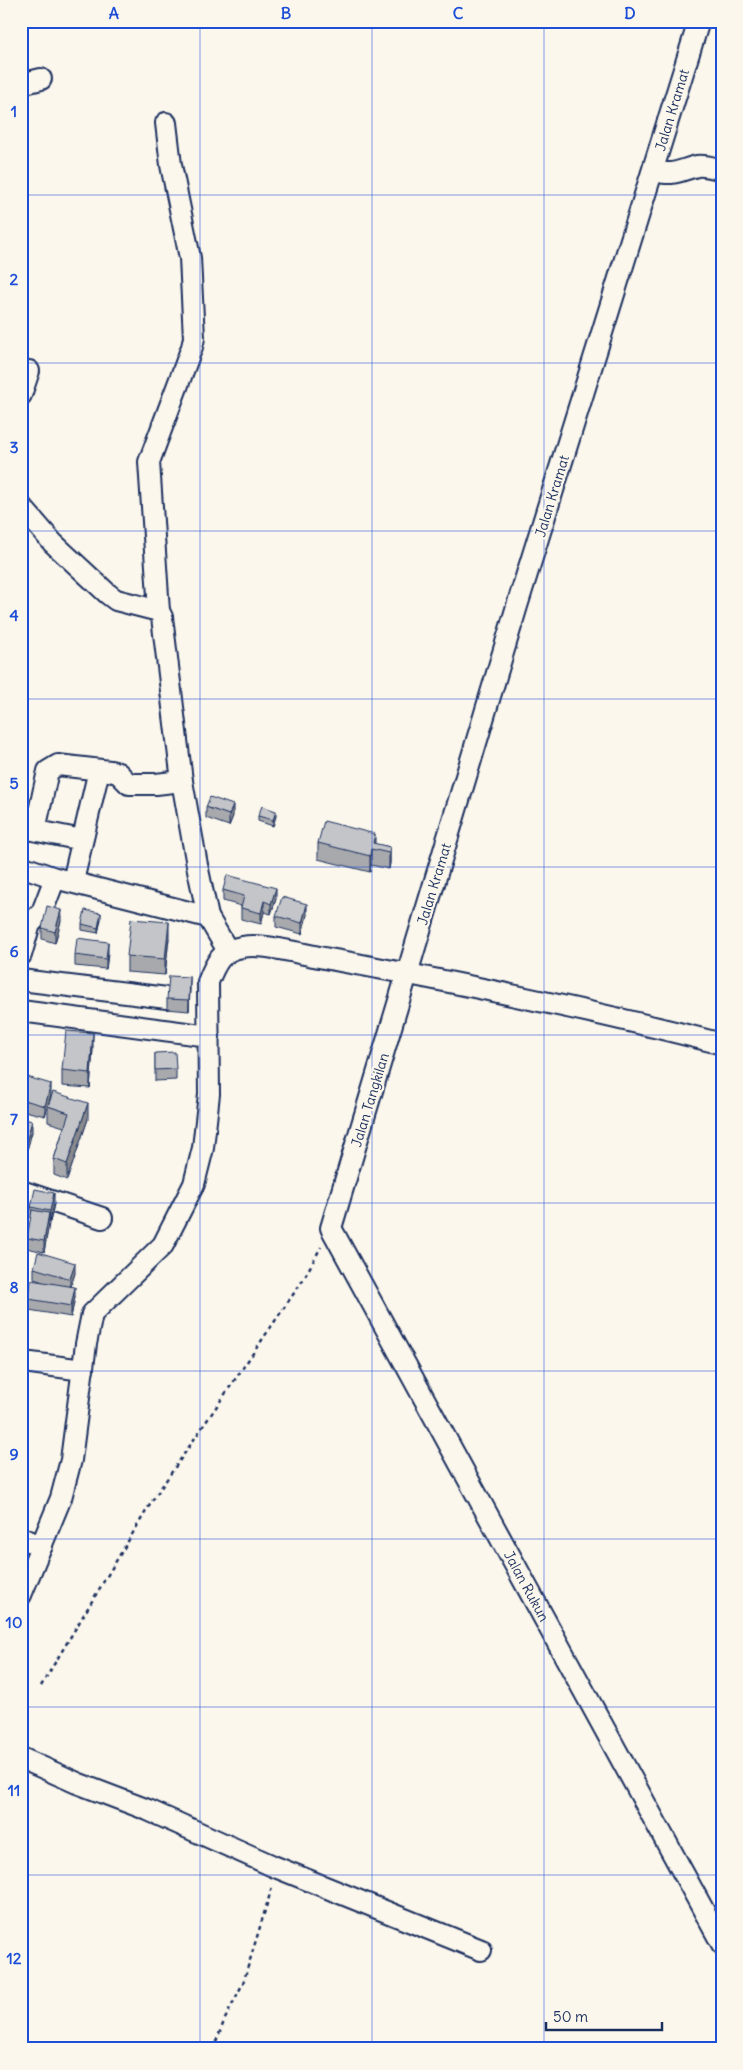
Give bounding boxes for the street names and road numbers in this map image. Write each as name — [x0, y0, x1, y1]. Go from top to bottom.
street label: Jalan Kramat — [651, 67, 693, 153]
street label: Jalan Kramat — [531, 453, 573, 539]
street label: Jalan Kramat — [413, 841, 455, 927]
street label: Jalan Tangkilan — [347, 1051, 393, 1149]
street label: Jalan Rukun — [500, 1548, 553, 1625]

